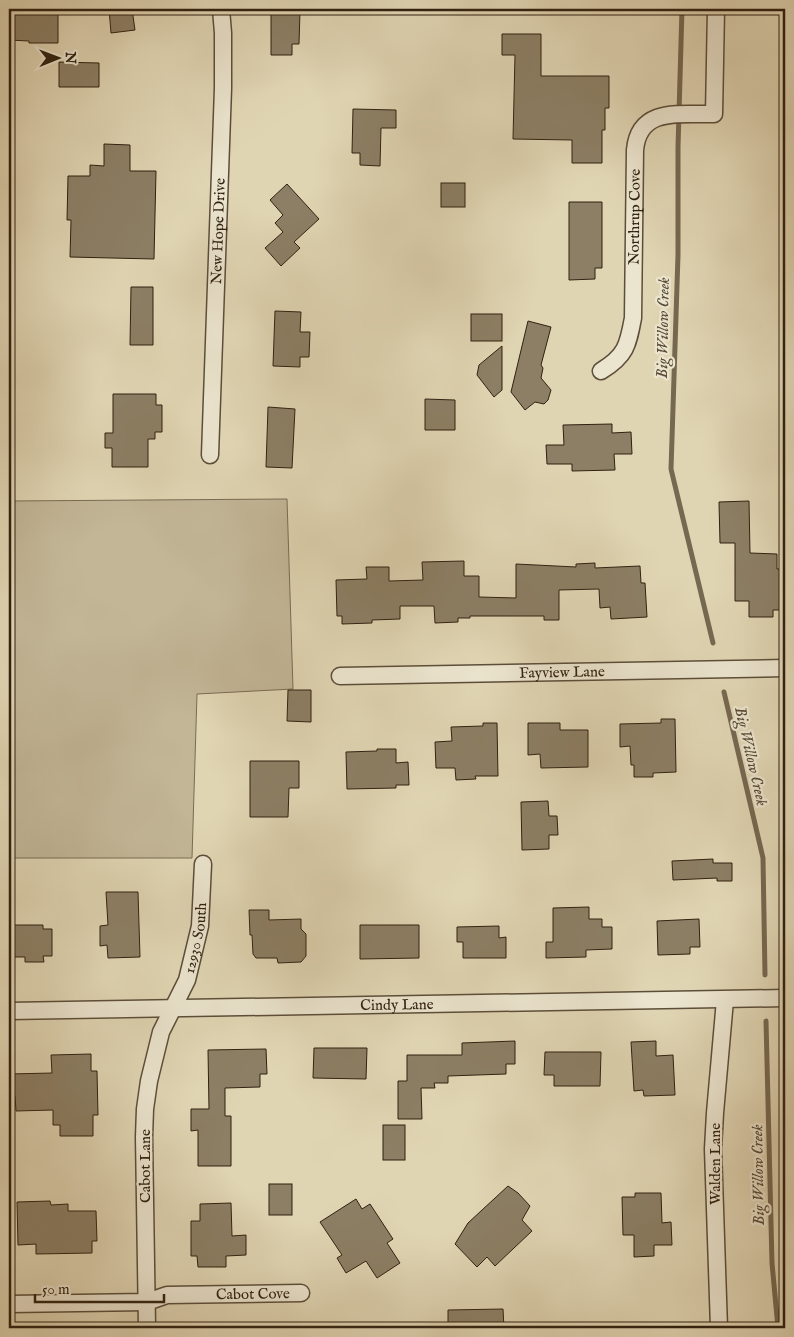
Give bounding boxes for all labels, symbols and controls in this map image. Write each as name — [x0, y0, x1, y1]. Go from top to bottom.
north arrow — [32, 32, 82, 82]
text: N — [61, 51, 79, 64]
street label: Northrup Cove — [625, 169, 645, 265]
street label: New Hope Drive — [207, 177, 230, 285]
water label: Big Willow Creek — [653, 277, 675, 379]
street label: Fayview Lane — [519, 662, 605, 683]
water label: Big Willow Creek — [729, 705, 771, 809]
street label: 12930 South — [180, 902, 211, 976]
street label: Cindy Lane — [360, 995, 434, 1015]
street label: Walden Lane — [706, 1123, 725, 1205]
water label: Big Willow Creek — [748, 1124, 770, 1226]
street label: Cabot Lane — [136, 1129, 155, 1203]
scale bar — [35, 1272, 164, 1304]
text: 50 m — [42, 1280, 70, 1299]
street label: Cabot Cove — [216, 1284, 290, 1304]

